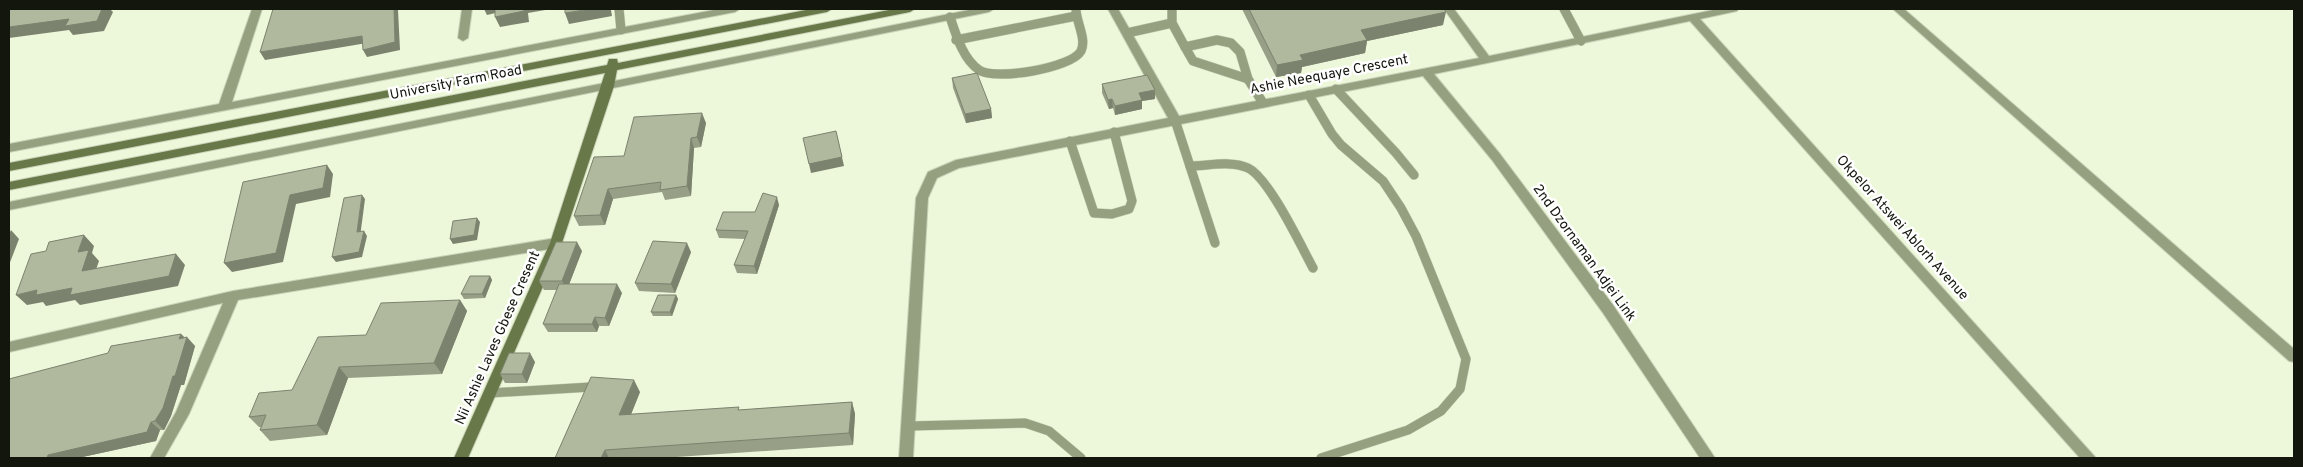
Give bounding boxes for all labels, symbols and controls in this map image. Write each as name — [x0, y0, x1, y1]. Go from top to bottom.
street label: Ashie Neequaye Crescent — [1248, 51, 1410, 99]
street label: University Farm Road — [388, 62, 524, 104]
street label: Okpelor Atswei Ablorh Avenue — [1832, 152, 1972, 304]
street label: 2nd Dzornaman Adjei Link — [1529, 181, 1639, 325]
street label: Nii Ashie Laves Gbese Cresent — [452, 248, 544, 428]

